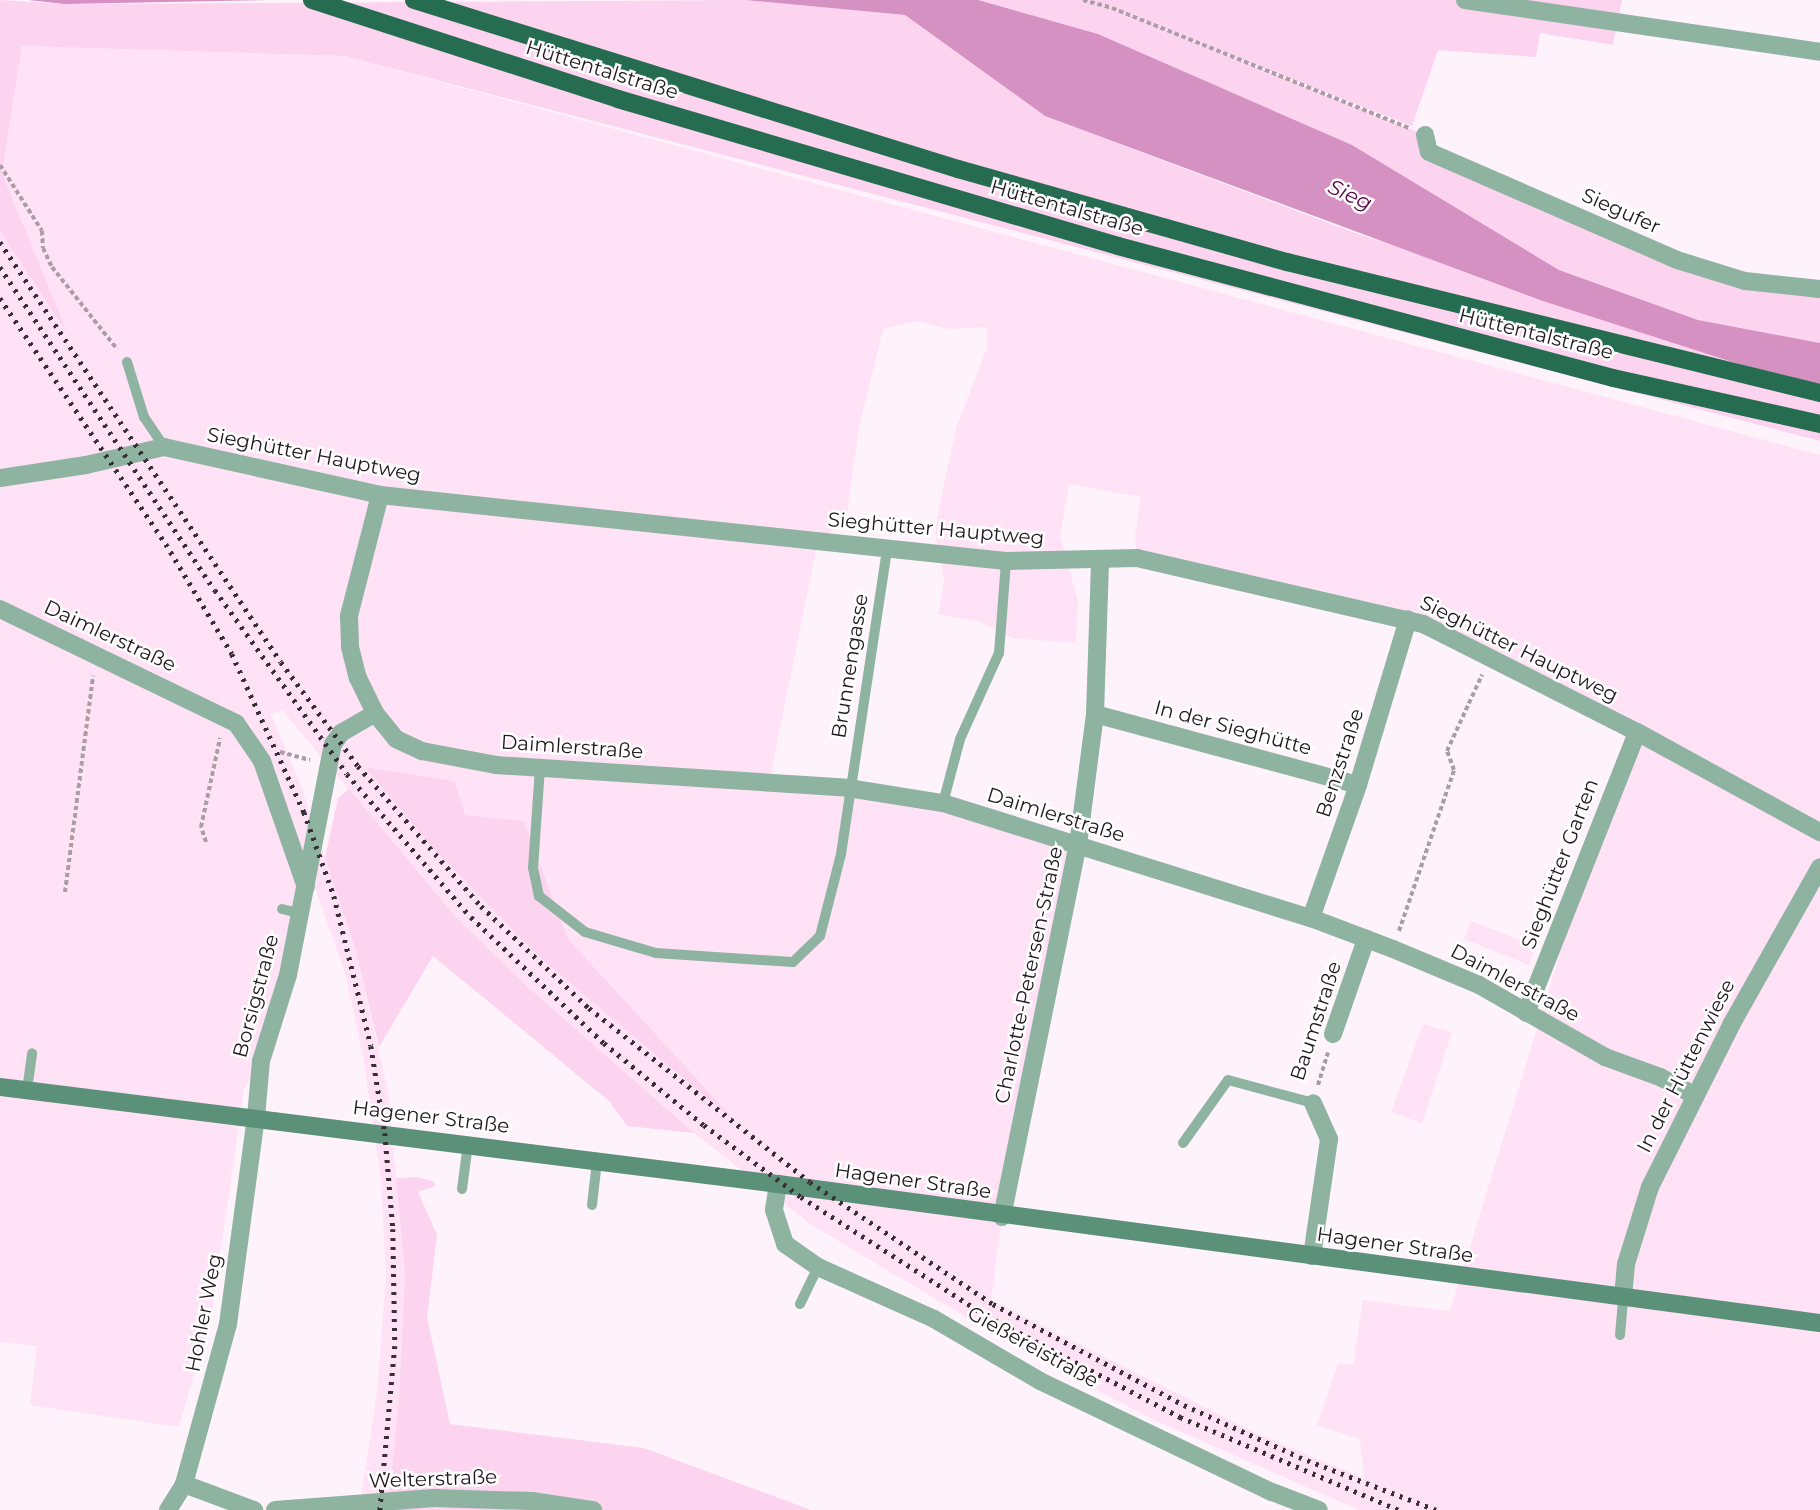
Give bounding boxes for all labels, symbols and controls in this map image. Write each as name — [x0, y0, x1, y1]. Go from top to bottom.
street label: Hüttentalstraße — [523, 35, 681, 105]
water label: Sieg — [1324, 174, 1376, 216]
street label: Hüttentalstraße — [988, 175, 1146, 241]
street label: Siegufer — [1578, 183, 1664, 239]
street label: Hüttentalstraße — [1456, 303, 1616, 365]
street label: Sieghütter Hauptweg — [205, 422, 423, 488]
street label: Sieghütter Hauptweg — [827, 508, 1045, 550]
street label: Sieghütter Hauptweg — [1416, 591, 1622, 707]
street label: Brunnengasse — [827, 592, 873, 740]
street label: Daimlerstraße — [40, 595, 180, 677]
street label: In der Sieghütte — [1152, 695, 1314, 761]
street label: Benzstraße — [1311, 705, 1369, 821]
street label: Daimlerstraße — [500, 730, 644, 764]
street label: Sieghütter Garten — [1516, 776, 1604, 952]
street label: Daimlerstraße — [984, 783, 1128, 847]
street label: Charlotte-Petersen-Straße — [990, 844, 1068, 1106]
street label: Borsigstraße — [228, 932, 284, 1060]
street label: Daimlerstraße — [1446, 939, 1584, 1027]
street label: Baumstraße — [1285, 958, 1347, 1084]
street label: In der Hüttenwiese — [1632, 975, 1740, 1157]
street label: Hagener Straße — [351, 1095, 511, 1139]
street label: Hagener Straße — [833, 1158, 993, 1204]
street label: Hagener Straße — [1315, 1222, 1475, 1268]
street label: Hohler Weg — [181, 1252, 227, 1374]
street label: Gießereistraße — [963, 1301, 1103, 1393]
street label: Welterstraße — [368, 1465, 498, 1493]

